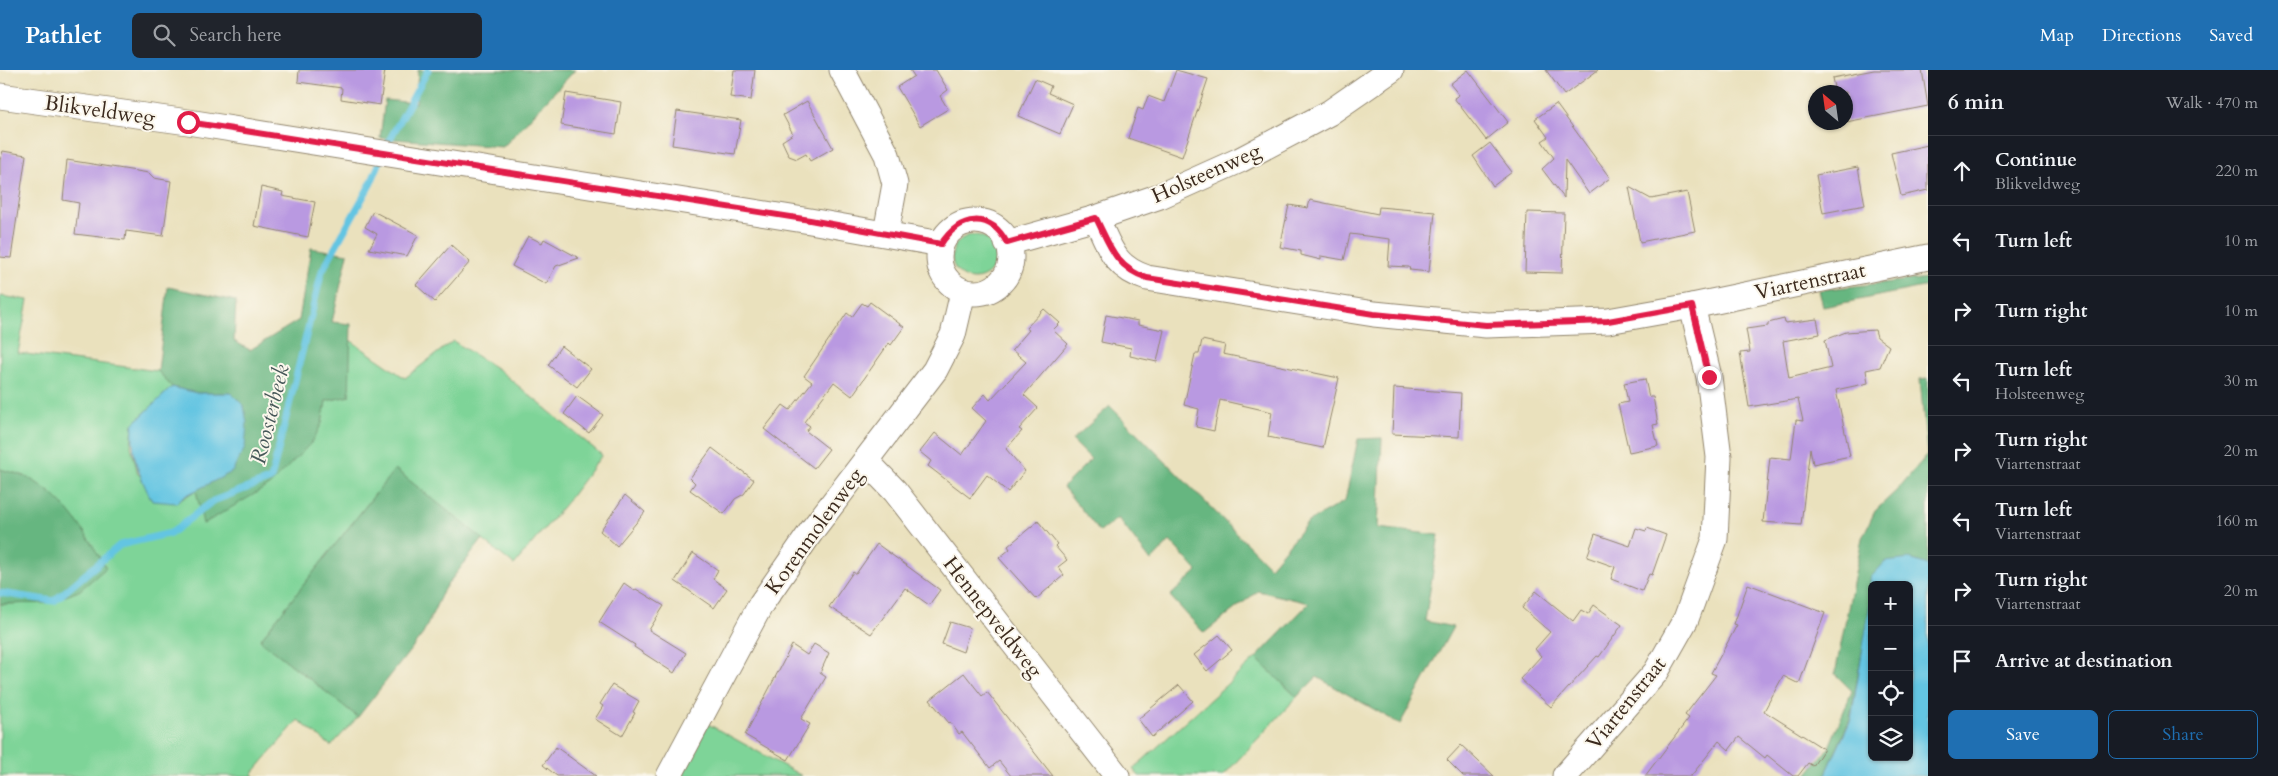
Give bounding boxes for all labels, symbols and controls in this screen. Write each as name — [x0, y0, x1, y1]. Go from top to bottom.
search box — [132, 13, 482, 58]
text: Pathlet — [25, 19, 102, 52]
icon: search — [150, 21, 178, 49]
text: Search here — [190, 22, 282, 48]
text: Map — [2040, 23, 2074, 48]
text: Directions — [2102, 23, 2181, 48]
text: Saved — [2209, 23, 2253, 48]
north arrow — [1808, 85, 1853, 130]
street label: Blikveldweg — [43, 88, 157, 133]
text: 6 min — [1948, 88, 2004, 117]
text: Walk · 470 m — [2166, 92, 2258, 114]
route start — [177, 111, 200, 134]
street label: Holsteenweg — [1147, 136, 1266, 211]
text: Continue — [1995, 147, 2077, 173]
icon: ahead — [1948, 157, 1976, 185]
text: 220 m — [2216, 160, 2258, 182]
text: Blikveldweg — [1995, 173, 2080, 195]
icon: left — [1948, 227, 1976, 255]
text: Turn left — [1995, 228, 2072, 254]
text: 10 m — [2224, 230, 2258, 252]
street label: Viartenstraat — [1752, 256, 1868, 307]
icon: right — [1948, 297, 1976, 325]
text: Turn right — [1995, 298, 2087, 324]
text: 10 m — [2224, 300, 2258, 322]
text: Turn left — [1995, 357, 2072, 383]
water label: Roosterbeek — [243, 361, 297, 467]
route end — [1698, 366, 1721, 389]
icon: left — [1948, 367, 1976, 395]
text: 30 m — [2224, 370, 2258, 392]
text: Holsteenweg — [1995, 383, 2084, 405]
text: Turn right — [1995, 427, 2087, 453]
icon: right — [1948, 437, 1976, 465]
text: 20 m — [2224, 440, 2258, 462]
text: Viartenstraat — [1995, 453, 2081, 475]
street label: Korenmolenweg — [759, 462, 870, 601]
text: Turn left — [1995, 497, 2072, 523]
icon: left — [1948, 507, 1976, 535]
text: 160 m — [2216, 510, 2258, 532]
text: Viartenstraat — [1995, 523, 2081, 545]
street label: Hennepveldweg — [936, 551, 1049, 684]
text: Turn right — [1995, 567, 2087, 593]
icon: right — [1948, 577, 1976, 605]
text: 20 m — [2224, 580, 2258, 602]
map controls — [1868, 581, 1913, 761]
button: + — [1868, 581, 1913, 626]
text: Viartenstraat — [1995, 593, 2081, 615]
button: − — [1868, 626, 1913, 671]
icon: arrive — [1948, 647, 1976, 675]
text: Arrive at destination — [1995, 648, 2172, 674]
street label: Viartenstraat — [1580, 650, 1673, 756]
button: locate — [1868, 671, 1913, 716]
button: Save — [1948, 710, 2098, 759]
button: Share — [2108, 710, 2258, 759]
button: layers — [1868, 716, 1913, 761]

